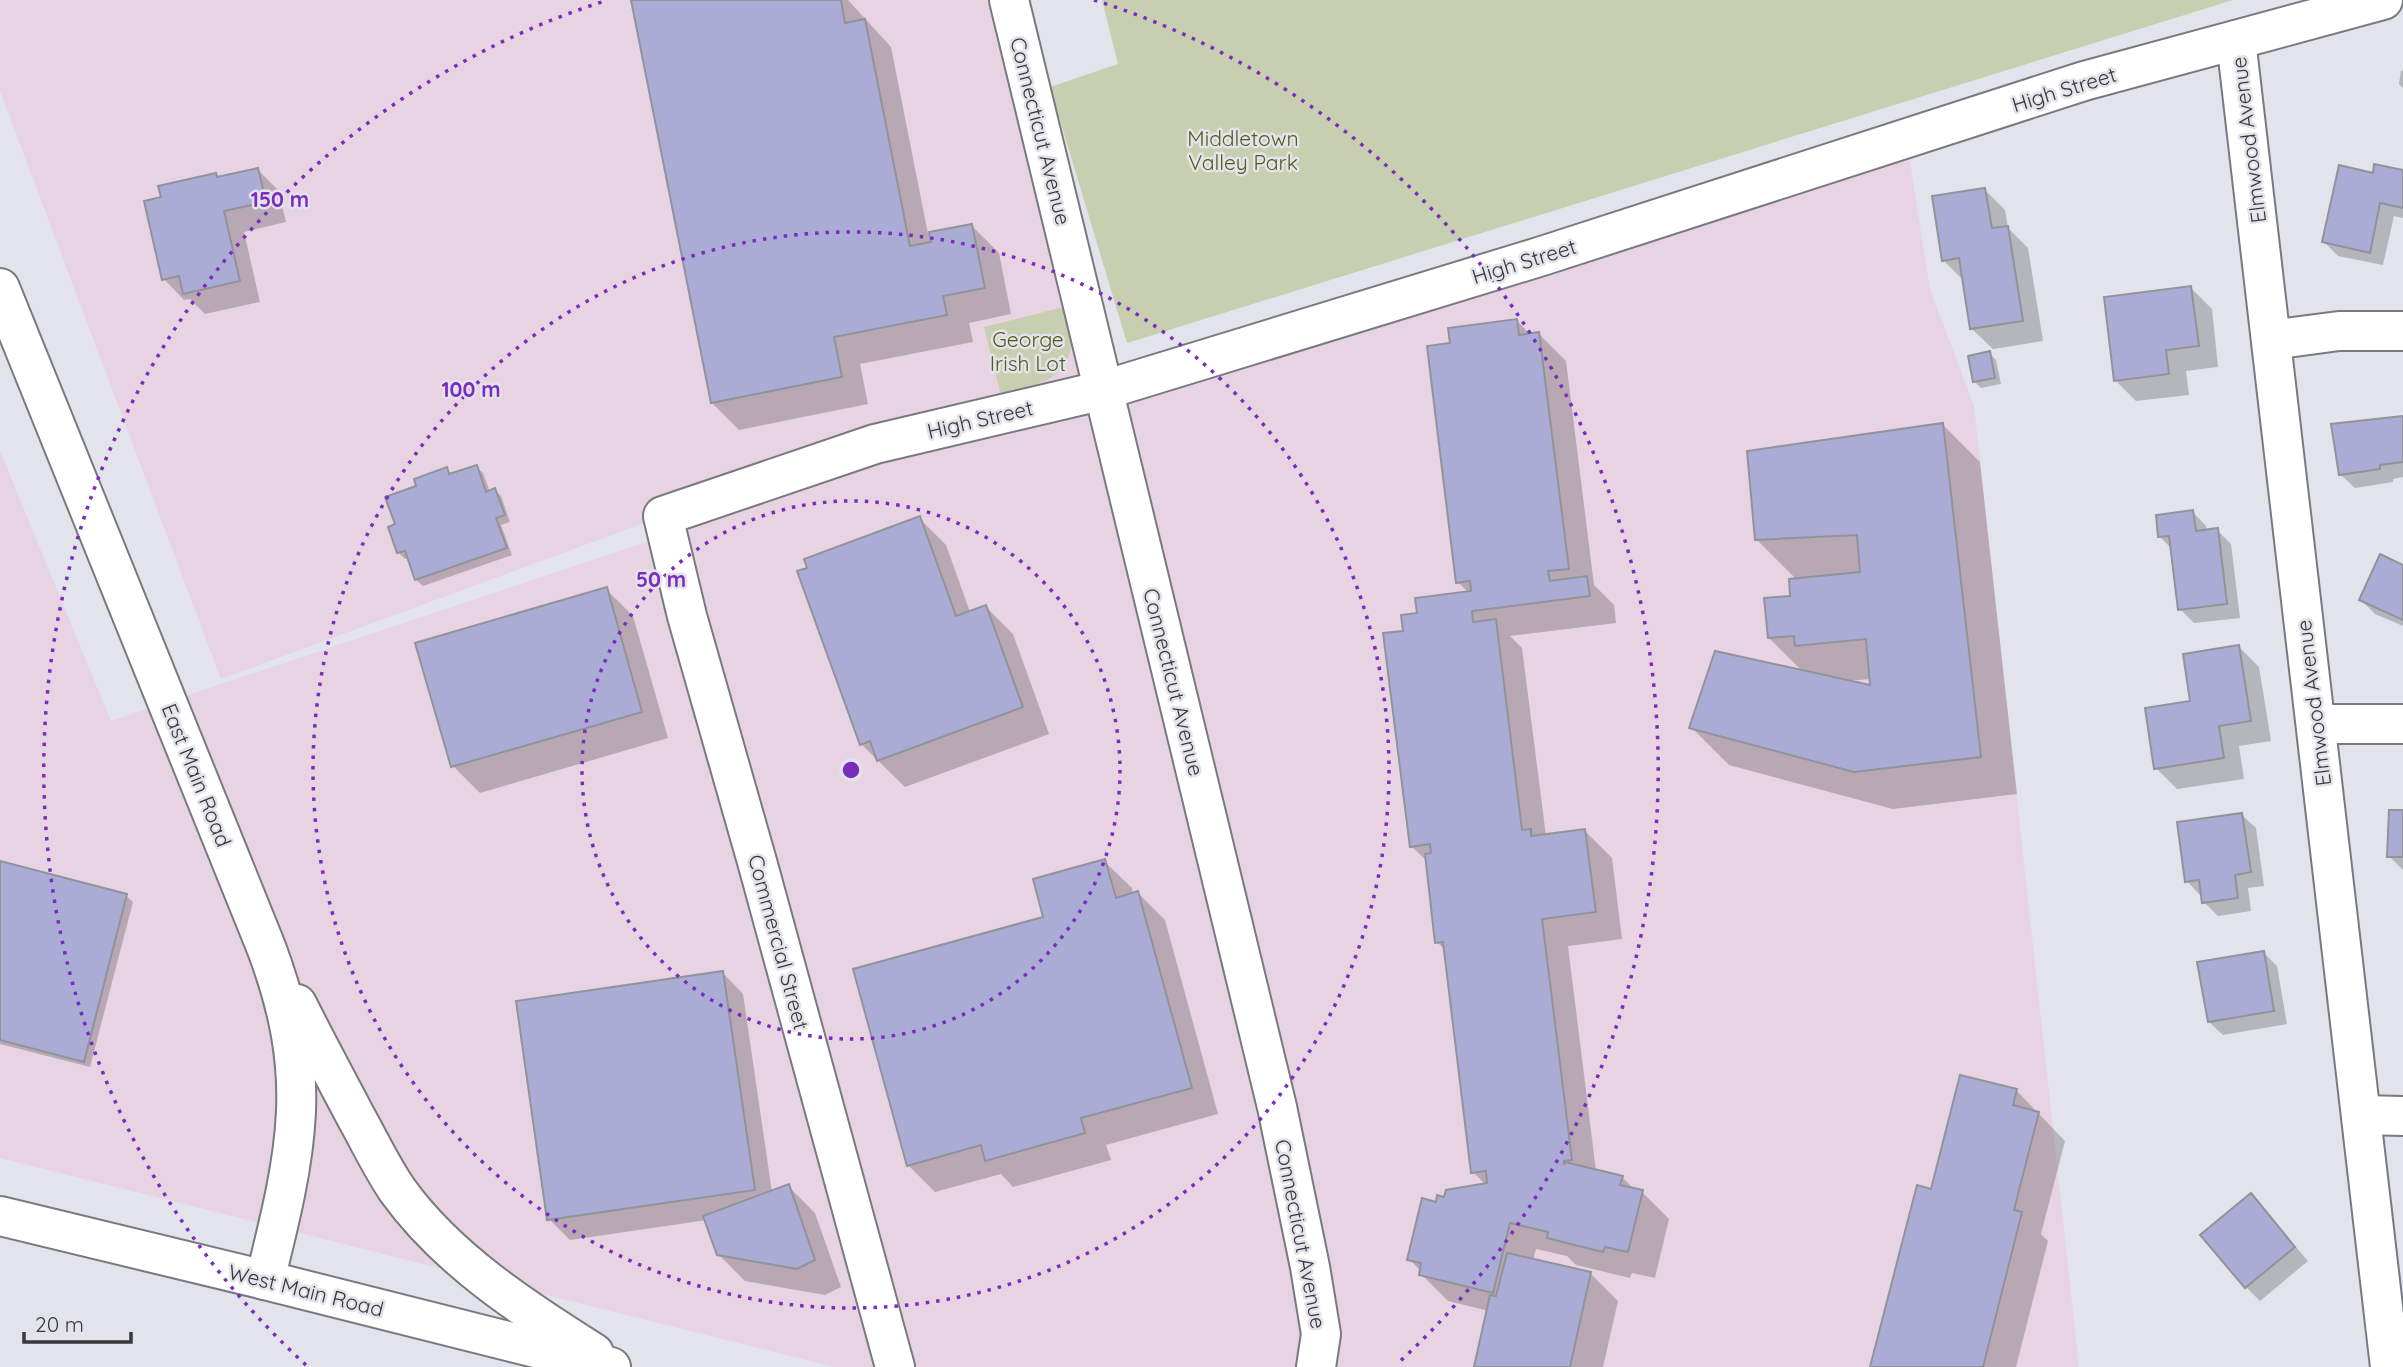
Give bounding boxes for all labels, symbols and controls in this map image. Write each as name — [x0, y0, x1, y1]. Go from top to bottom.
street label: Connecticut Avenue — [1005, 34, 1077, 228]
street label: Elmwood Avenue — [2225, 55, 2271, 225]
street label: High Street — [2009, 61, 2119, 117]
park label: Middletown Valley Park — [1187, 125, 1299, 175]
text: 150 m — [251, 186, 309, 212]
street label: High Street — [1469, 233, 1579, 289]
park label: George Irish Lot — [990, 326, 1066, 376]
text: 100 m — [441, 376, 501, 402]
street label: High Street — [925, 394, 1035, 444]
text: 50 m — [636, 566, 686, 592]
street label: Connecticut Avenue — [1138, 585, 1210, 779]
street label: Elmwood Avenue — [2290, 618, 2336, 788]
street label: East Main Road — [156, 700, 238, 850]
centre of rings — [839, 758, 863, 782]
street label: Commercial Street — [743, 852, 815, 1032]
street label: Connecticut Avenue — [1270, 1137, 1332, 1331]
street label: West Main Road — [226, 1258, 386, 1322]
scale bar — [24, 1300, 131, 1344]
text: 20 m — [35, 1311, 84, 1337]

